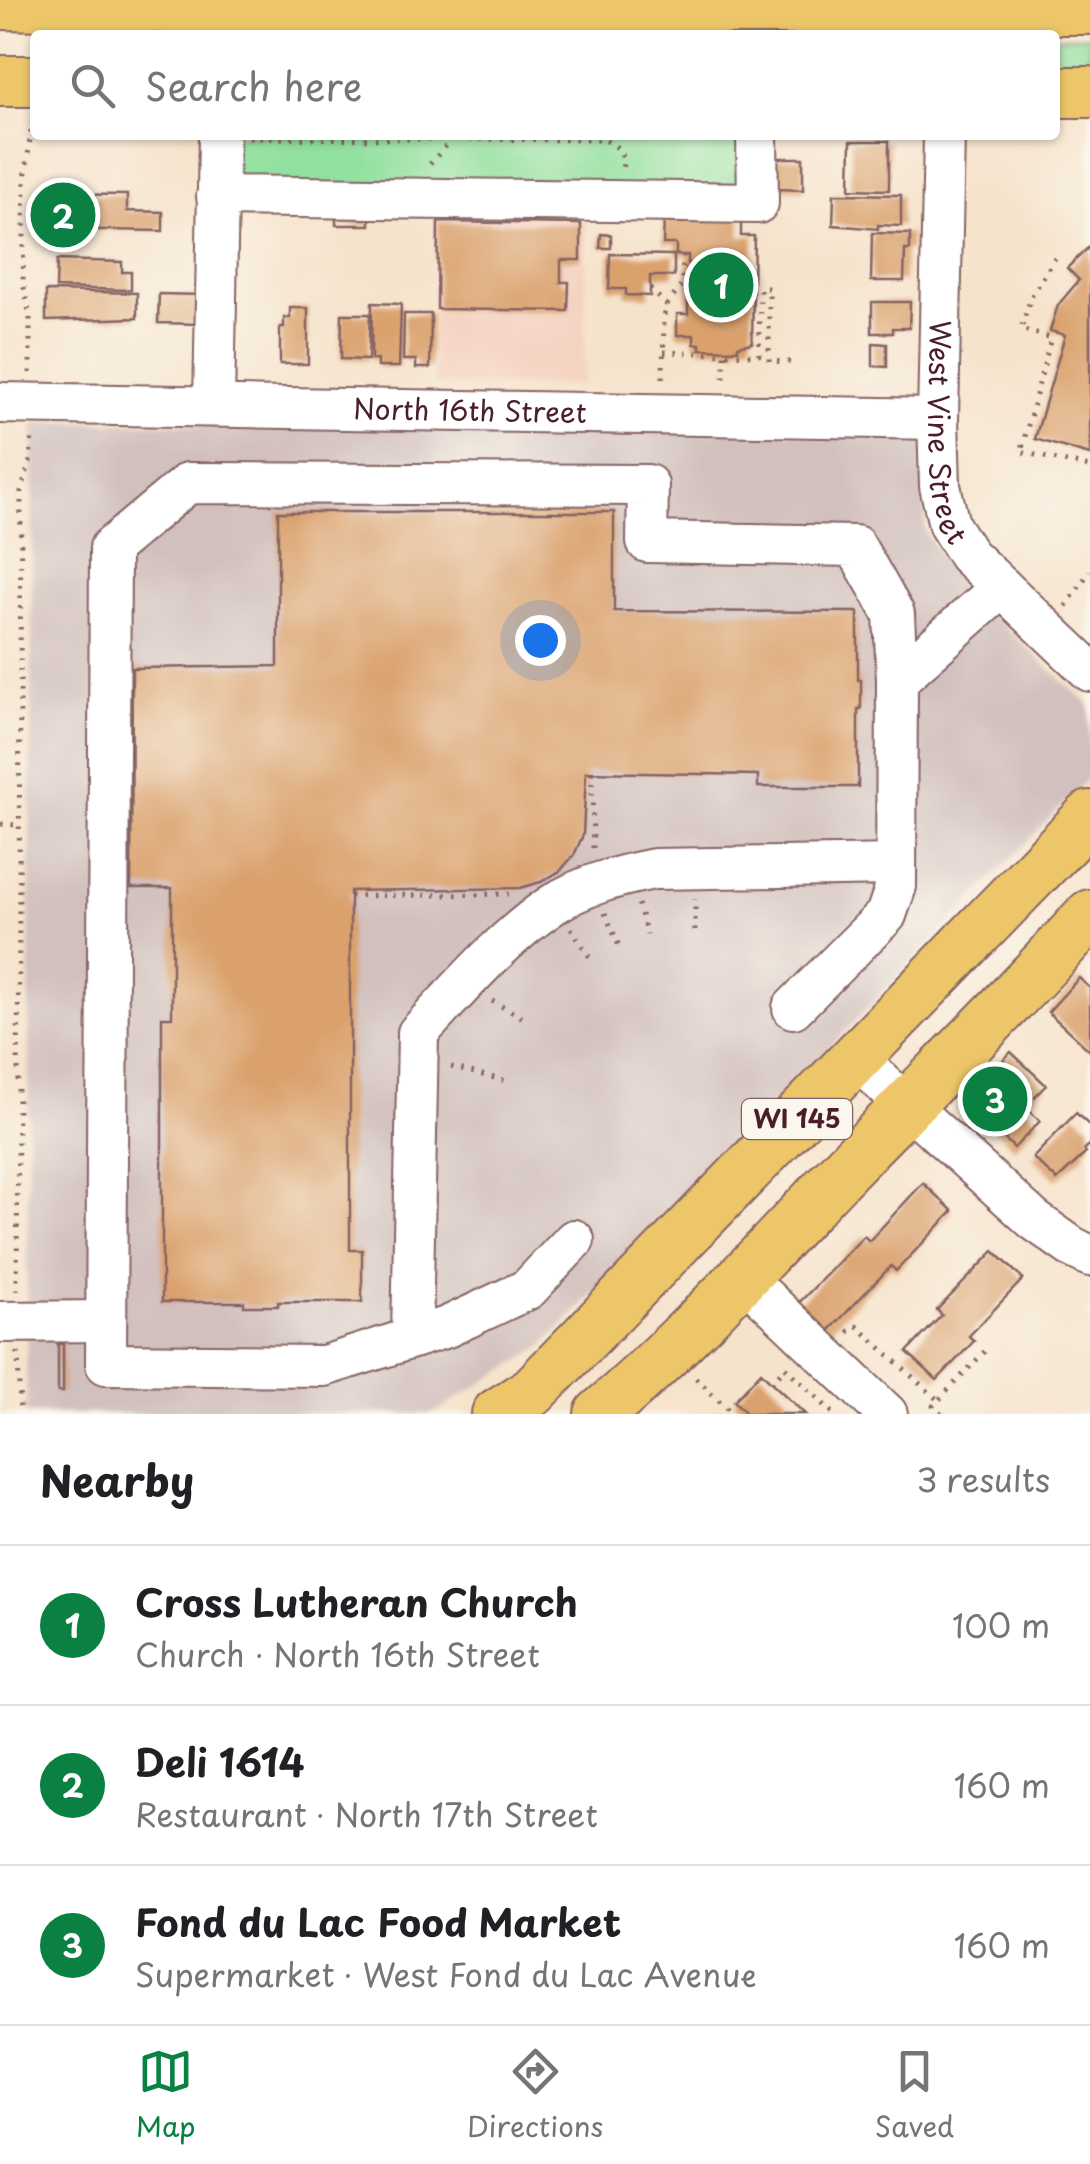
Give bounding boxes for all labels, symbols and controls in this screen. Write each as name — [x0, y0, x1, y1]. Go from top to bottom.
search box — [30, 30, 1060, 140]
text: Search here — [145, 57, 362, 114]
icon: search — [65, 58, 120, 113]
pin: 2 — [30, 178, 96, 252]
pin: 1 — [688, 248, 754, 322]
street label: West Vine Street — [918, 320, 979, 552]
street label: North 16th Street — [353, 386, 587, 433]
your location — [515, 615, 566, 666]
pin: 3 — [962, 1062, 1028, 1136]
road number: WI 145 — [742, 1099, 852, 1139]
text: Nearby — [40, 1448, 194, 1511]
text: 3 results — [916, 1455, 1050, 1503]
text: Cross Lutheran Church — [135, 1573, 578, 1630]
text: 1 — [65, 1601, 80, 1649]
text: 100 m — [952, 1601, 1050, 1649]
text: Church · North 16th Street — [135, 1630, 540, 1678]
text: Deli 1614 — [135, 1733, 305, 1790]
text: 2 — [61, 1761, 84, 1809]
text: 160 m — [954, 1761, 1050, 1809]
text: Restaurant · North 17th Street — [135, 1790, 598, 1838]
text: Fond du Lac Food Market — [135, 1893, 621, 1950]
text: 3 — [62, 1921, 83, 1969]
text: 160 m — [954, 1921, 1050, 1969]
text: Supermarket · West Fond du Lac Avenue — [135, 1950, 757, 1998]
tab: Map — [136, 2044, 196, 2147]
tab: Directions — [467, 2044, 603, 2147]
tab: Saved — [875, 2044, 954, 2147]

